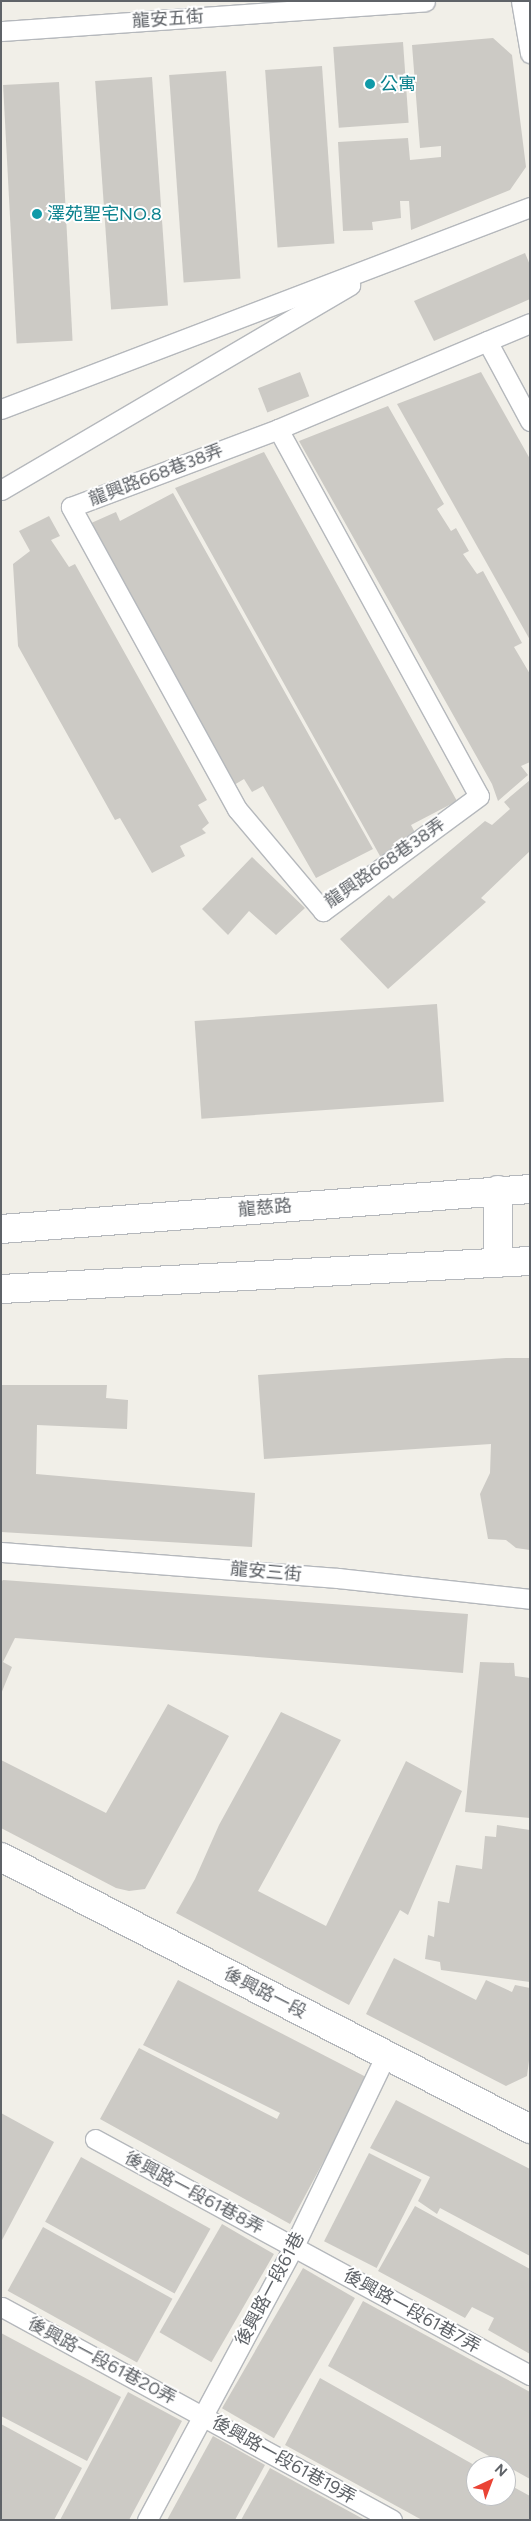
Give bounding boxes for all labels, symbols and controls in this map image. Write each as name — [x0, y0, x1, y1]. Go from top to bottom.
street label: 龍安五街 — [131, 6, 205, 32]
place label: 公寓 — [380, 73, 416, 95]
marker: 公寓 — [364, 78, 376, 90]
place label: 澤苑聖宅NO.8 — [47, 203, 162, 225]
marker: 澤苑聖宅NO.8 — [31, 208, 43, 220]
street label: 龍興路668巷38弄 — [86, 439, 226, 511]
street label: 龍興路668巷38弄 — [321, 813, 449, 913]
street label: 龍慈路 — [237, 1195, 293, 1221]
street label: 龍安三街 — [229, 1558, 303, 1586]
street label: 後興路一段 — [220, 1963, 310, 2023]
street label: 後興路一段61巷8弄 — [121, 2147, 267, 2239]
street label: 後興路一段61巷 — [231, 2228, 309, 2350]
street label: 後興路一段61巷7弄 — [340, 2264, 484, 2358]
street label: 後興路一段61巷20弄 — [24, 2313, 180, 2409]
street label: 後興路一段61巷19弄 — [208, 2411, 360, 2509]
north arrow — [466, 2456, 516, 2506]
text: N — [491, 2460, 511, 2480]

